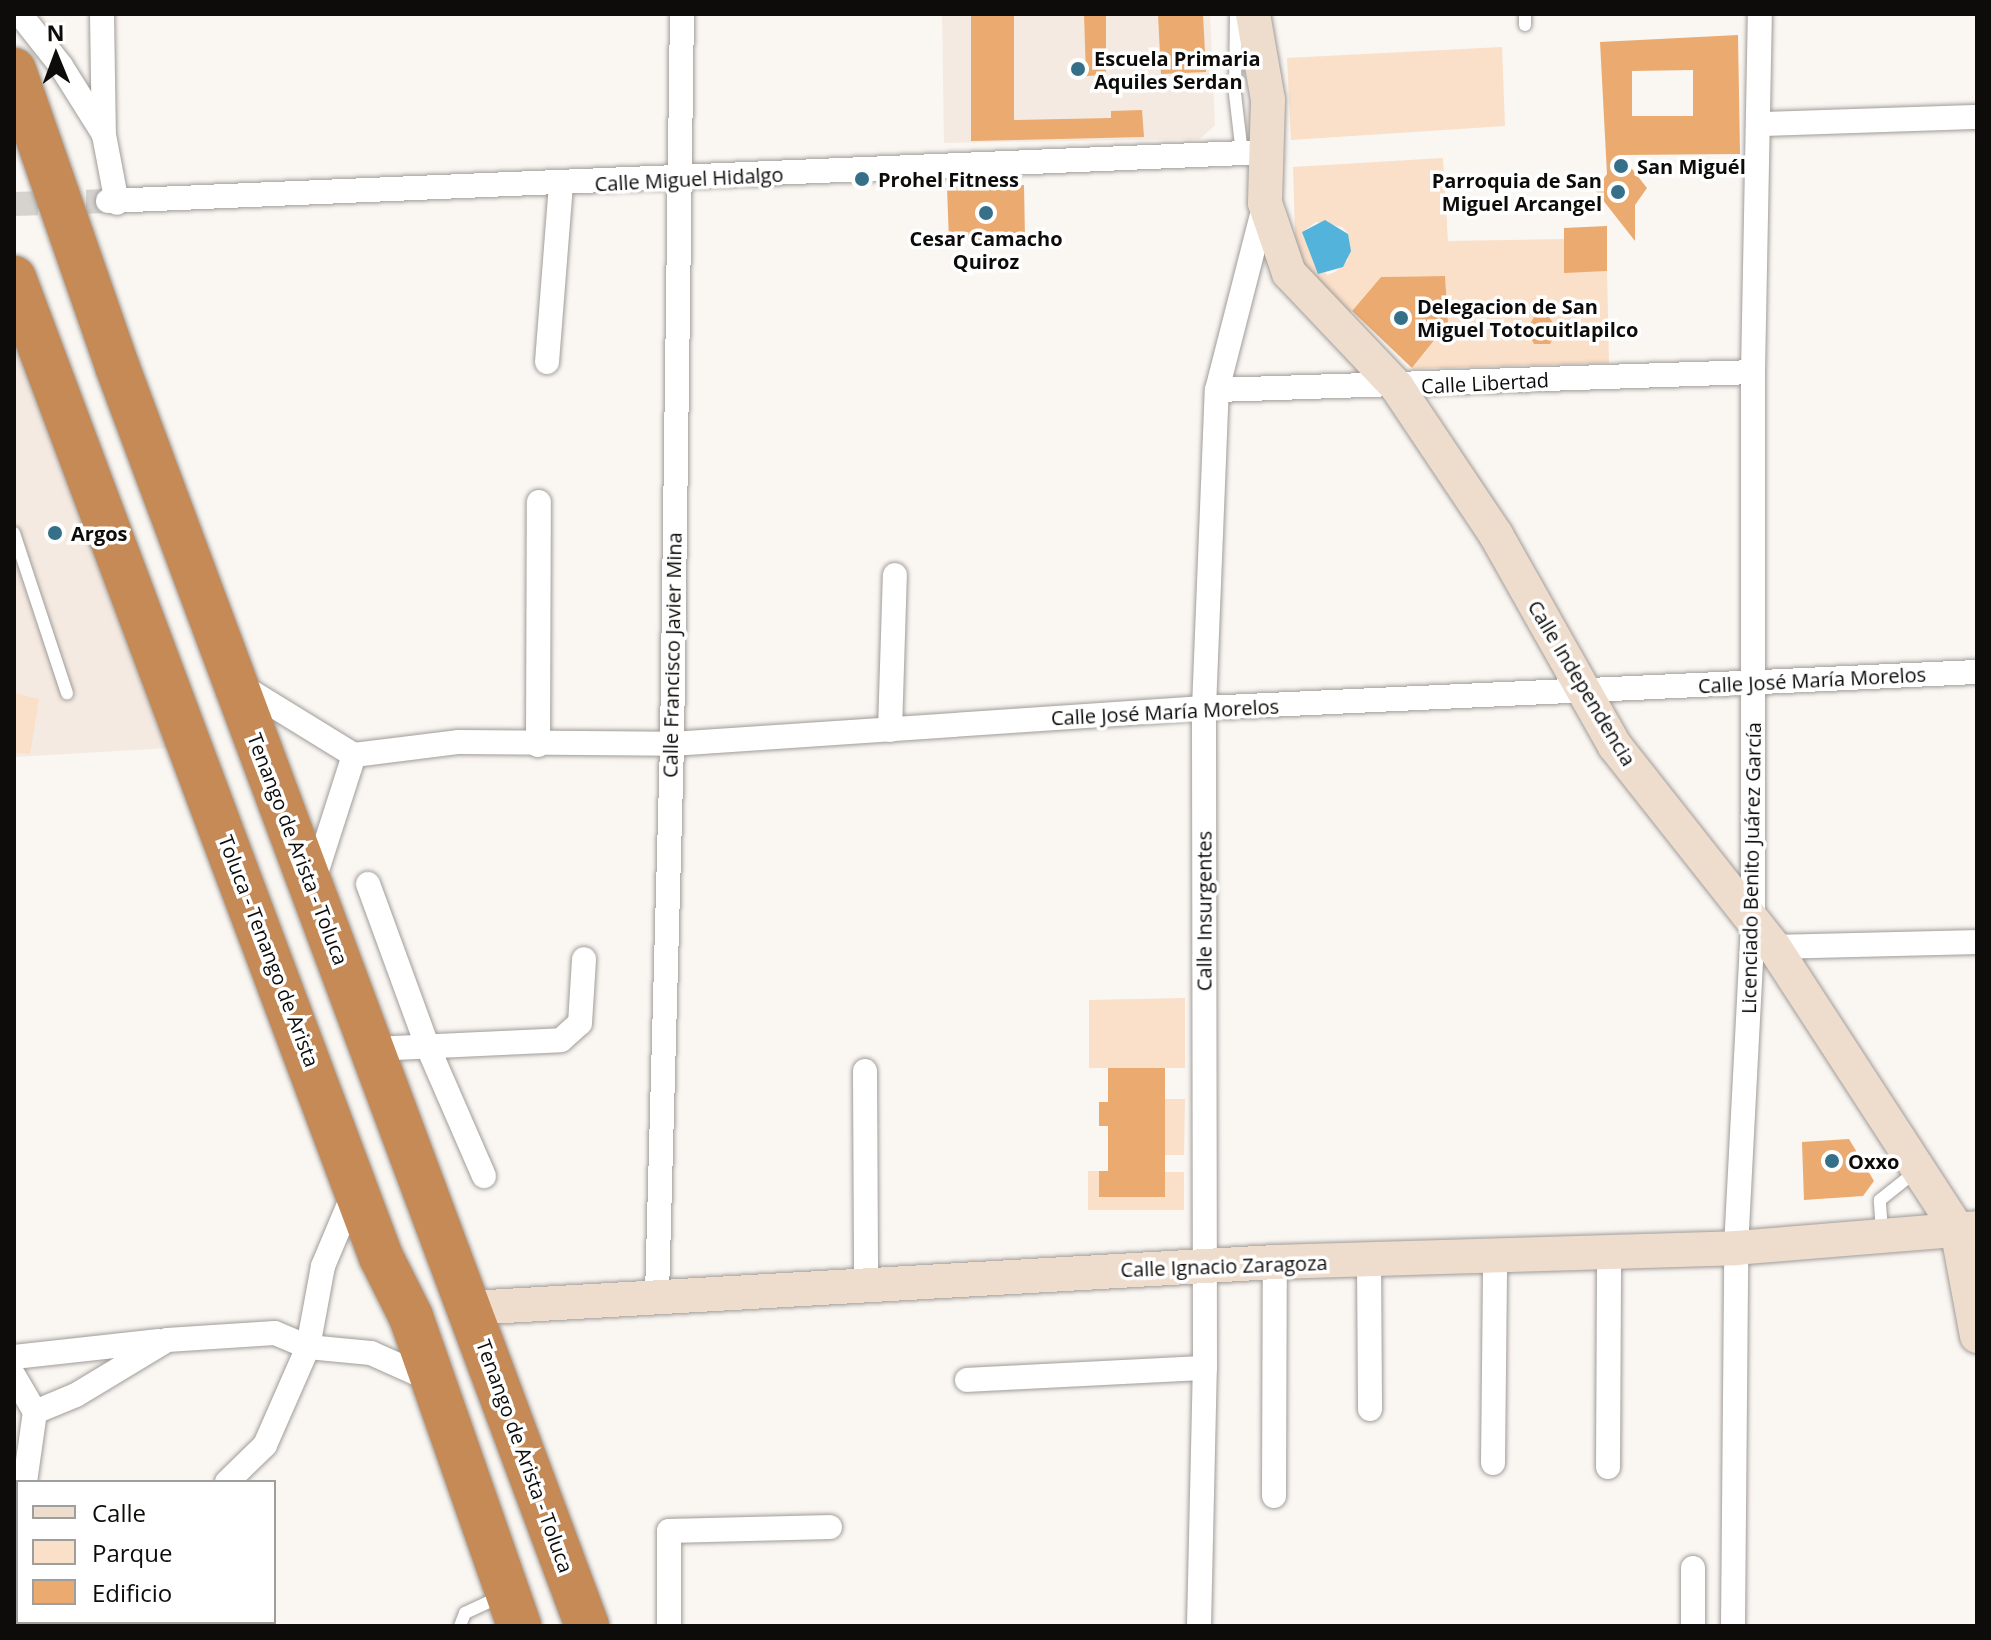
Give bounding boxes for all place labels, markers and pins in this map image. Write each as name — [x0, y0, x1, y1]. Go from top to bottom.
place label: Escuela Primaria Aquiles Serdan — [1094, 46, 1260, 93]
marker: Escuela Primaria Aquiles Serdan — [1069, 60, 1087, 78]
place label: San Miguél — [1637, 154, 1746, 178]
marker: San Miguél — [1612, 157, 1630, 175]
place label: Prohel Fitness — [878, 167, 1019, 191]
place label: Parroquia de San Miguel Arcangel — [1432, 168, 1602, 215]
marker: Prohel Fitness — [853, 170, 871, 188]
marker: Parroquia de San Miguel Arcangel — [1609, 183, 1627, 201]
marker: Cesar Camacho Quiroz — [977, 204, 995, 222]
place label: Cesar Camacho Quiroz — [909, 226, 1063, 273]
place label: Delegacion de San Miguel Totocuitlapilco — [1417, 294, 1638, 341]
marker: Delegacion de San Miguel Totocuitlapilco — [1392, 309, 1410, 327]
place label: Argos — [71, 521, 128, 545]
marker: Argos — [46, 524, 64, 542]
place label: Oxxo — [1848, 1149, 1899, 1173]
marker: Oxxo — [1823, 1152, 1841, 1170]

